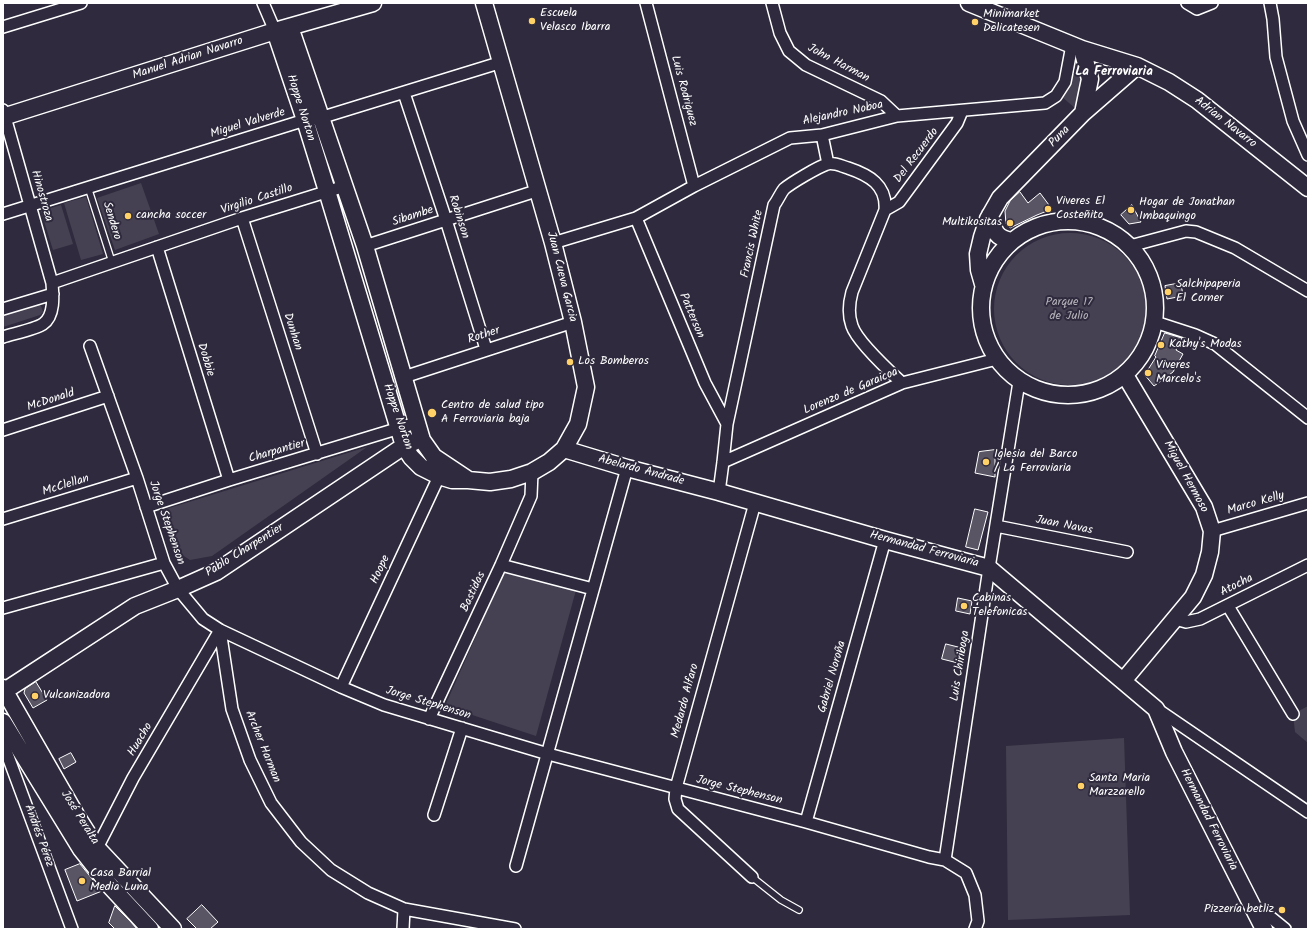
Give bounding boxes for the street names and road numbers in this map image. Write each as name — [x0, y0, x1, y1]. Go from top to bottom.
street label: Manuel Adrian Navarro — [131, 34, 245, 84]
street label: John Harman — [805, 42, 871, 86]
street label: Luis Rodriguez — [667, 54, 699, 128]
street label: Hoppe Norton — [282, 73, 318, 143]
street label: Adrian Navarro — [1191, 94, 1259, 152]
street label: Alejandro Noboa — [801, 98, 885, 130]
street label: Miguel Valverde — [209, 106, 287, 142]
street label: Puna — [1046, 123, 1074, 151]
street label: Del Recuerdo — [892, 126, 942, 186]
street label: Hinostroza — [27, 169, 55, 223]
street label: Virgilio Castillo — [219, 182, 295, 218]
street label: Robinson — [444, 193, 472, 241]
street label: Sendero — [98, 200, 124, 242]
street label: Sibambe — [391, 204, 435, 230]
street label: Francis White — [739, 209, 767, 279]
street label: Juan Cueva Garcia — [543, 230, 579, 324]
street label: Patterson — [675, 291, 707, 341]
street label: Dunhan — [279, 312, 305, 352]
street label: Rother — [466, 324, 502, 348]
street label: Dobbie — [193, 342, 217, 378]
street label: Lorenzo de Garaicoa — [802, 366, 900, 418]
street label: Hoppe Norton — [379, 382, 415, 452]
street label: McDonald — [26, 387, 76, 415]
street label: Charpantier — [247, 437, 307, 467]
street label: Miguel Hermoso — [1159, 439, 1211, 515]
street label: Abelardo Andrade — [596, 453, 686, 489]
street label: McClellan — [41, 472, 91, 500]
street label: Jorge Stephenson — [145, 479, 187, 567]
street label: Marco Kelly — [1226, 489, 1286, 519]
street label: Juan Navas — [1034, 513, 1094, 539]
street label: Pablo Charpentier — [203, 521, 287, 581]
street label: Hermandad Ferroviaria — [868, 528, 980, 572]
street label: Hoope — [368, 553, 394, 587]
street label: Bastidas — [458, 570, 490, 614]
street label: Atocha — [1218, 572, 1256, 600]
street label: Luis Chiriboga — [948, 630, 974, 702]
street label: Gabriel Noroña — [816, 639, 850, 715]
street label: Medardo Alfaro — [669, 662, 703, 740]
street label: Jorge Stephenson — [384, 684, 472, 724]
street label: Archer Harman — [241, 709, 283, 785]
street label: Huacho — [125, 721, 157, 759]
street label: Hermandad Ferroviaria — [1176, 767, 1240, 873]
street label: Jorge Stephenson — [694, 773, 784, 809]
street label: José Peralta — [57, 788, 101, 848]
street label: Andrés Pérez — [20, 803, 56, 869]

